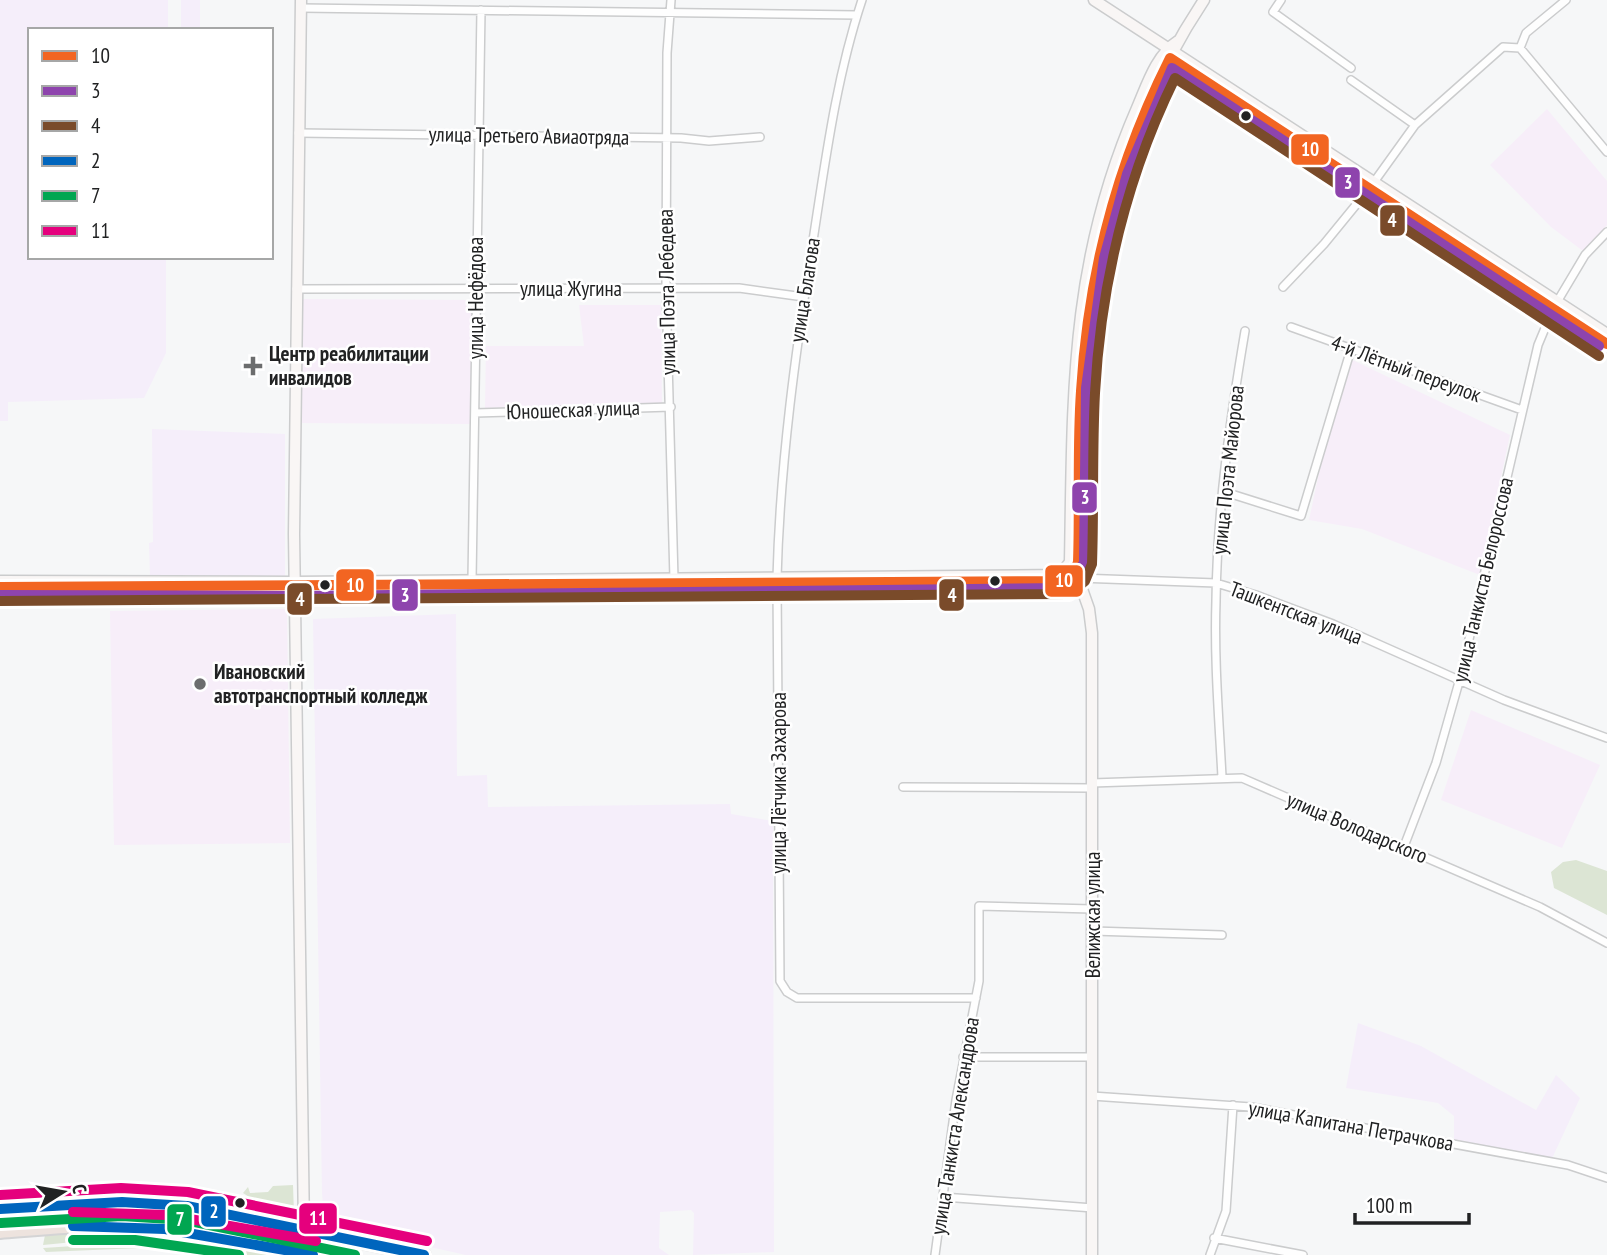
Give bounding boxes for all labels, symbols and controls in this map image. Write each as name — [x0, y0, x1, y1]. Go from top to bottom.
legend — [28, 28, 273, 259]
text: 10 — [91, 42, 110, 69]
text: 3 — [91, 77, 100, 104]
unlabelled marker — [1239, 109, 1253, 123]
text: 4 — [91, 112, 101, 139]
street label: улица Третьего Авиаотряда — [428, 120, 630, 151]
line badge: 10 — [1290, 133, 1330, 166]
text: 10 — [1301, 137, 1319, 161]
text: 2 — [91, 147, 100, 174]
line badge: 3 — [1334, 166, 1361, 199]
text: 3 — [1343, 170, 1353, 194]
text: 7 — [91, 182, 100, 209]
line badge: 4 — [1379, 204, 1406, 237]
text: 4 — [1387, 208, 1397, 232]
street label: улица Поэта Лебедева — [652, 209, 681, 375]
text: 11 — [91, 217, 110, 244]
street label: улица Благова — [783, 236, 826, 344]
street label: улица Нефёдова — [462, 237, 489, 359]
street label: улица Жугина — [520, 275, 622, 302]
street label: 4-й Лётный переулок — [1327, 329, 1485, 408]
place label: Центр реабилитации инвалидов — [269, 340, 429, 391]
marker: Центр реабилитации инвалидов — [243, 356, 263, 376]
street label: улица Поэта Майорова — [1205, 384, 1250, 556]
street label: Юношеская улица — [506, 394, 640, 425]
street label: улица Танкиста Белороссова — [1446, 475, 1519, 685]
line badge: 3 — [1071, 481, 1098, 514]
text: 3 — [1080, 485, 1090, 509]
line badge: 10 — [1044, 564, 1084, 598]
line badge: 10 — [335, 568, 375, 602]
text: 10 — [1055, 568, 1073, 592]
text: 10 — [346, 573, 364, 597]
unlabelled marker — [988, 574, 1002, 588]
street label: Ташкентская улица — [1226, 575, 1366, 650]
unlabelled marker — [318, 578, 332, 592]
line badge: 3 — [391, 578, 419, 612]
line badge: 4 — [938, 578, 965, 612]
line badge: 4 — [286, 582, 313, 616]
text: 3 — [400, 583, 410, 607]
text: 4 — [947, 583, 957, 607]
text: 4 — [295, 587, 305, 611]
place label: Ивановский автотранспортный колледж — [214, 658, 428, 709]
marker: Ивановский автотранспортный колледж — [192, 676, 208, 692]
street label: улица Лётчика Захарова — [765, 692, 792, 874]
street label: улица Володарского — [1283, 786, 1432, 869]
street label: Велижская улица — [1079, 852, 1106, 978]
street label: улица Танкиста Александрова — [924, 1015, 985, 1237]
street label: улица Капитана Петрачкова — [1246, 1094, 1456, 1157]
north arrow — [28, 1157, 98, 1227]
text: С — [67, 1182, 92, 1196]
scale bar — [1355, 1182, 1469, 1226]
text: 100 m — [1366, 1192, 1412, 1219]
line badge: 2 — [200, 1195, 227, 1228]
unlabelled marker — [233, 1196, 247, 1210]
text: 2 — [209, 1199, 219, 1223]
line badge: 11 — [298, 1202, 338, 1235]
line badge: 7 — [166, 1203, 193, 1236]
text: 11 — [309, 1206, 327, 1230]
text: 7 — [175, 1207, 185, 1231]

